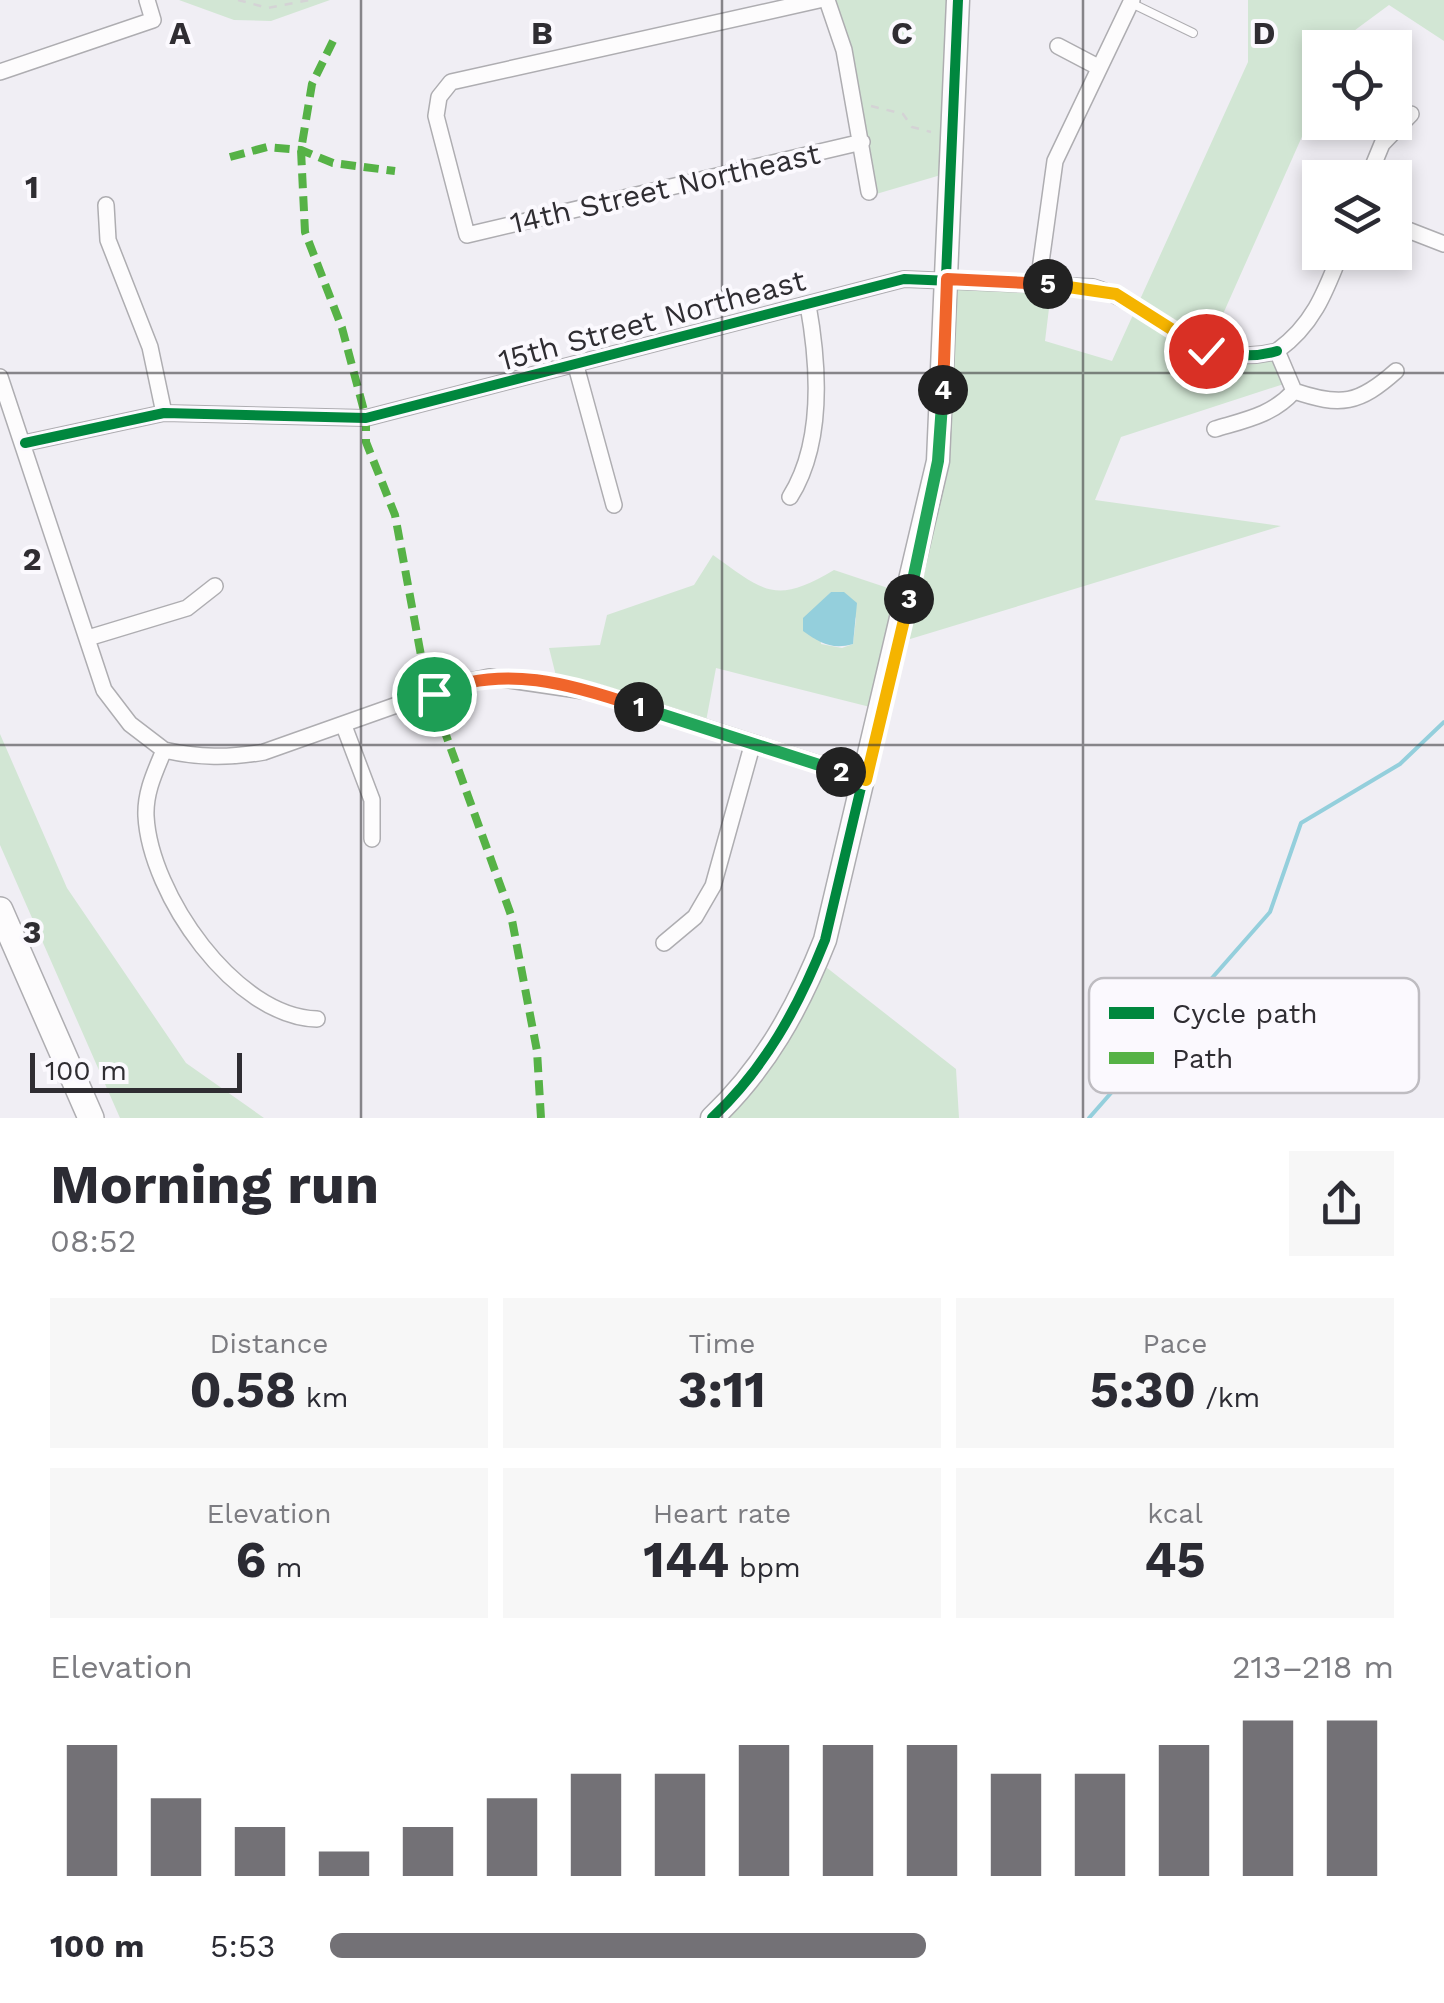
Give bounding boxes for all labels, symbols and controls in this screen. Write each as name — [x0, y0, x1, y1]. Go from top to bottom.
text: A — [169, 14, 191, 52]
text: B — [531, 14, 553, 52]
text: C — [891, 14, 913, 52]
text: D — [1253, 14, 1275, 52]
map controls — [1302, 30, 1412, 270]
button: locate — [1302, 30, 1412, 140]
street label: 14th Street Northeast — [507, 135, 824, 241]
button: layers — [1302, 160, 1412, 270]
text: 1 — [25, 168, 39, 206]
pin: 5 — [1023, 259, 1073, 309]
street label: 15th Street Northeast — [495, 262, 810, 378]
text: 5 — [1040, 267, 1056, 300]
pin — [1164, 309, 1249, 394]
icon: check — [1179, 324, 1234, 379]
pin: 4 — [918, 365, 968, 415]
text: 4 — [934, 373, 952, 406]
text: 2 — [22, 540, 42, 578]
pin: 3 — [884, 574, 934, 624]
text: 3 — [901, 582, 917, 615]
pin — [392, 652, 477, 737]
icon: arrive — [407, 667, 462, 722]
pin: 1 — [614, 682, 664, 732]
text: 1 — [633, 690, 645, 723]
pin: 2 — [816, 747, 866, 797]
text: 2 — [833, 755, 849, 788]
text: 3 — [23, 913, 41, 951]
legend — [1089, 978, 1419, 1093]
text: Cycle path — [1172, 997, 1318, 1030]
text: Path — [1172, 1042, 1233, 1075]
scale bar — [30, 1048, 242, 1092]
text: 100 m — [45, 1054, 127, 1087]
button: share — [1289, 1151, 1394, 1256]
text: Morning run — [50, 1152, 379, 1216]
text: 08:52 — [50, 1222, 136, 1260]
text: Distance — [209, 1327, 329, 1360]
text: Time — [689, 1327, 755, 1360]
text: Pace — [1143, 1327, 1207, 1360]
text: 0.58 — [190, 1360, 296, 1419]
text: 3:11 — [678, 1360, 766, 1419]
text: 5:30 — [1090, 1360, 1196, 1419]
text: km — [296, 1381, 348, 1414]
text: /km — [1196, 1381, 1260, 1414]
text: Elevation — [207, 1497, 332, 1530]
text: Heart rate — [653, 1497, 791, 1530]
text: kcal — [1147, 1497, 1203, 1530]
text: 6 — [235, 1530, 266, 1589]
text: 144 — [643, 1530, 729, 1589]
text: 45 — [1144, 1530, 1206, 1589]
text: m — [266, 1551, 303, 1584]
text: bpm — [729, 1551, 801, 1584]
text: Elevation — [50, 1648, 193, 1686]
text: 213–218 m — [1232, 1648, 1394, 1686]
text: 100 m — [50, 1927, 144, 1965]
text: 5:53 — [210, 1927, 275, 1965]

